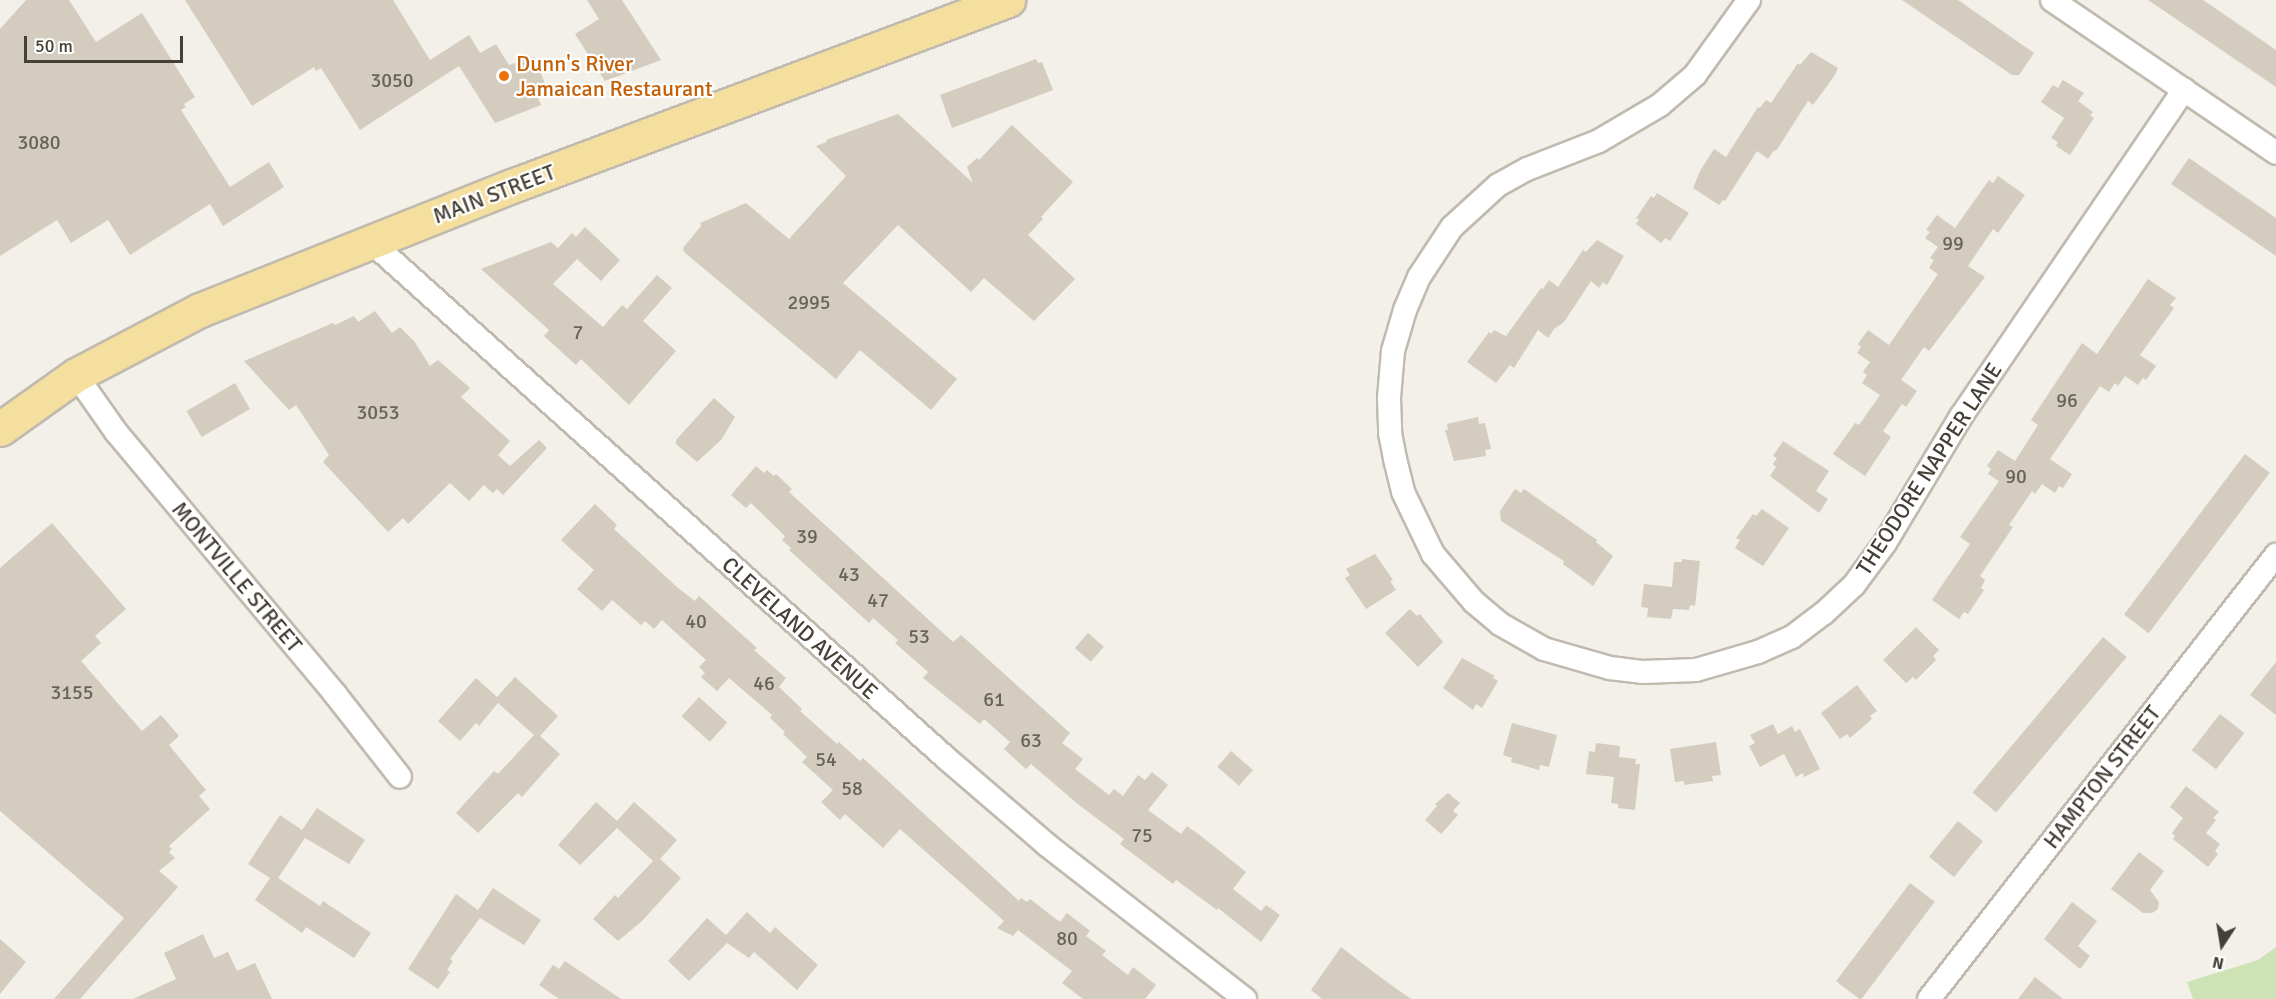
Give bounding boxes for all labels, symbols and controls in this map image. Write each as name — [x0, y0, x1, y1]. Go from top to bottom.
scale bar — [27, 24, 186, 62]
text: 50 m — [35, 35, 73, 57]
place label: Dunn's River Jamaican Restaurant — [516, 50, 713, 101]
house number: 3050 — [370, 68, 414, 92]
marker: Dunn's River Jamaican Restaurant — [497, 69, 511, 83]
house number: 3080 — [17, 130, 61, 154]
street label: MAIN STREET — [429, 159, 559, 229]
house number: 99 — [1942, 231, 1964, 255]
house number: 2995 — [787, 290, 831, 314]
house number: 7 — [573, 320, 583, 344]
street label: THEODORE NAPPER LANE — [1850, 358, 2008, 580]
house number: 96 — [2056, 388, 2078, 412]
house number: 3053 — [356, 400, 400, 424]
house number: 90 — [2005, 464, 2027, 488]
street label: MONTVILLE STREET — [166, 496, 308, 658]
house number: 39 — [796, 524, 818, 548]
street label: CLEVELAND AVENUE — [717, 551, 883, 705]
house number: 43 — [838, 562, 860, 586]
house number: 47 — [867, 588, 889, 612]
house number: 40 — [685, 609, 707, 633]
house number: 53 — [908, 624, 930, 648]
house number: 46 — [753, 671, 775, 695]
house number: 3155 — [50, 680, 94, 704]
house number: 61 — [983, 687, 1005, 711]
street label: HAMPTON STREET — [2038, 700, 2166, 854]
house number: 63 — [1020, 728, 1042, 752]
house number: 54 — [815, 747, 837, 771]
house number: 58 — [841, 776, 863, 800]
house number: 75 — [1131, 823, 1153, 847]
north arrow — [2192, 915, 2252, 975]
house number: 80 — [1056, 926, 1078, 950]
text: N — [2211, 952, 2226, 974]

